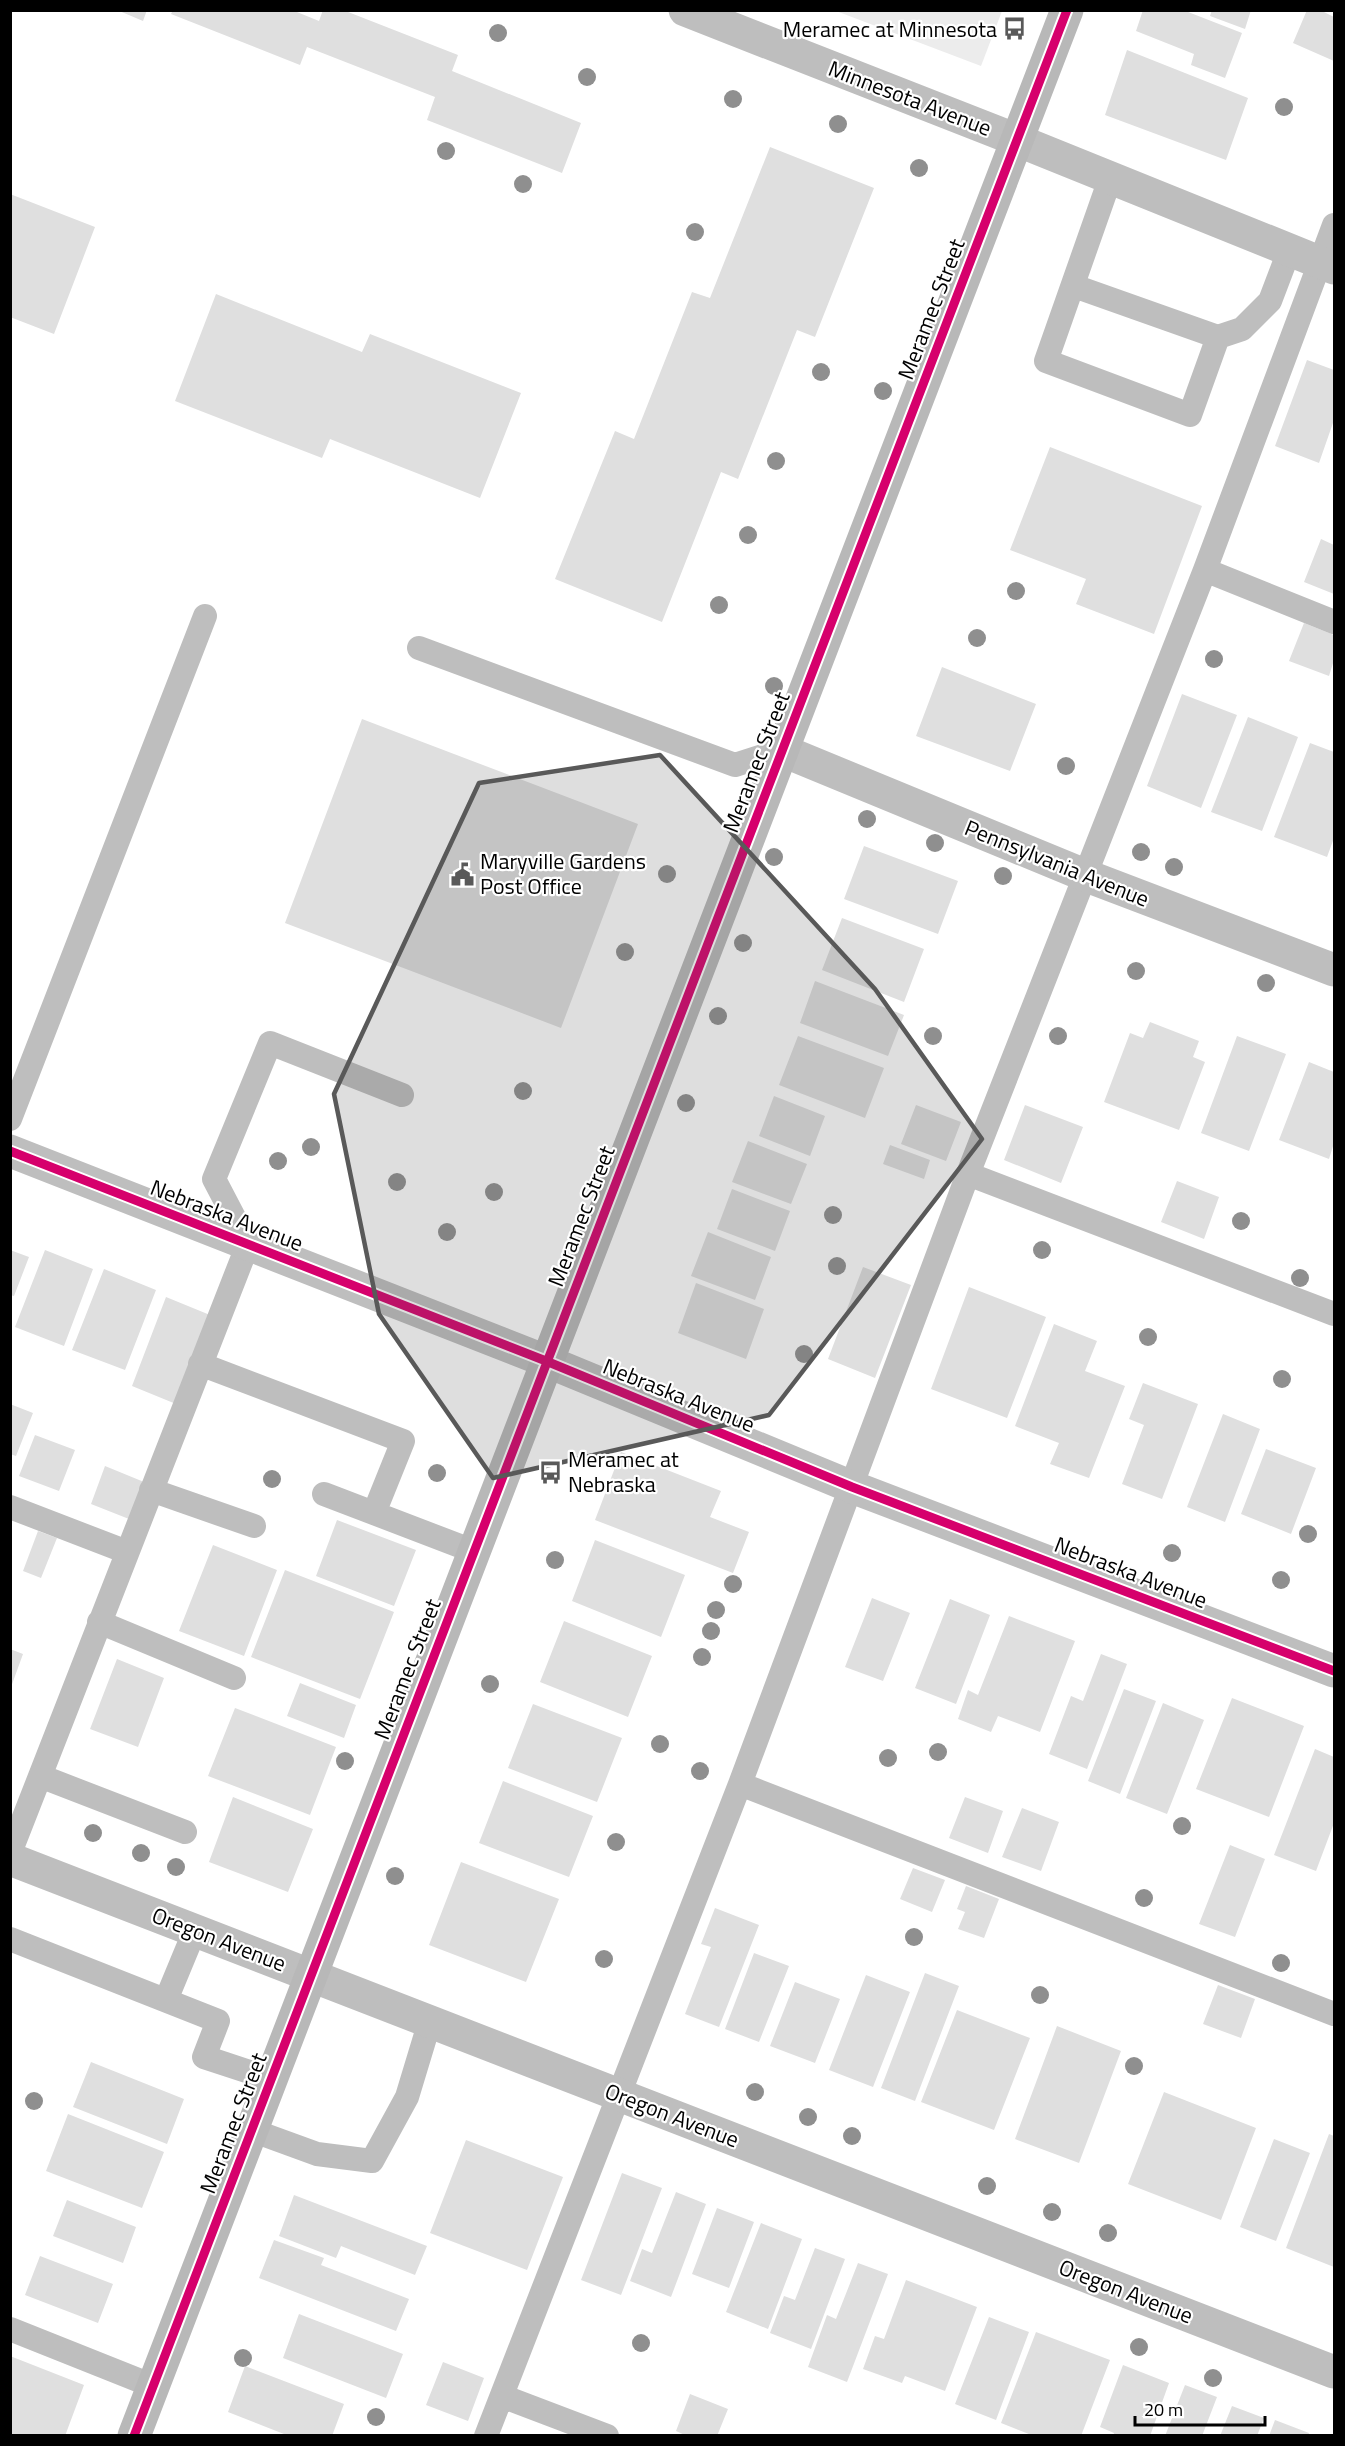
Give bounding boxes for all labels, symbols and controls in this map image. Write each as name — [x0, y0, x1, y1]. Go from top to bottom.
place label: Meramec at Minnesota — [783, 12, 997, 46]
bus stop icon: Meramec at Minnesota — [1002, 16, 1028, 42]
street label: Minnesota Avenue — [824, 51, 996, 145]
street label: Meramec Street — [888, 233, 974, 385]
street label: Meramec Street — [713, 686, 799, 838]
street label: Pennsylvania Avenue — [960, 810, 1154, 916]
place label: Maryville Gardens Post Office — [480, 844, 646, 903]
public building icon: Maryville Gardens Post Office — [449, 861, 475, 887]
street label: Meramec Street — [538, 1140, 624, 1292]
street label: Nebraska Avenue — [146, 1170, 308, 1260]
street label: Nebraska Avenue — [598, 1349, 760, 1441]
place label: Meramec at Nebraska — [568, 1442, 679, 1501]
bus stop icon: Meramec at Nebraska — [537, 1459, 563, 1485]
street label: Nebraska Avenue — [1050, 1527, 1212, 1617]
street label: Meramec Street — [364, 1593, 450, 1745]
street label: Oregon Avenue — [147, 1898, 291, 1980]
street label: Meramec Street — [190, 2047, 276, 2199]
street label: Oregon Avenue — [600, 2074, 744, 2156]
street label: Oregon Avenue — [1054, 2250, 1198, 2332]
scale bar — [1135, 2389, 1266, 2427]
text: 20 m — [1144, 2396, 1183, 2423]

